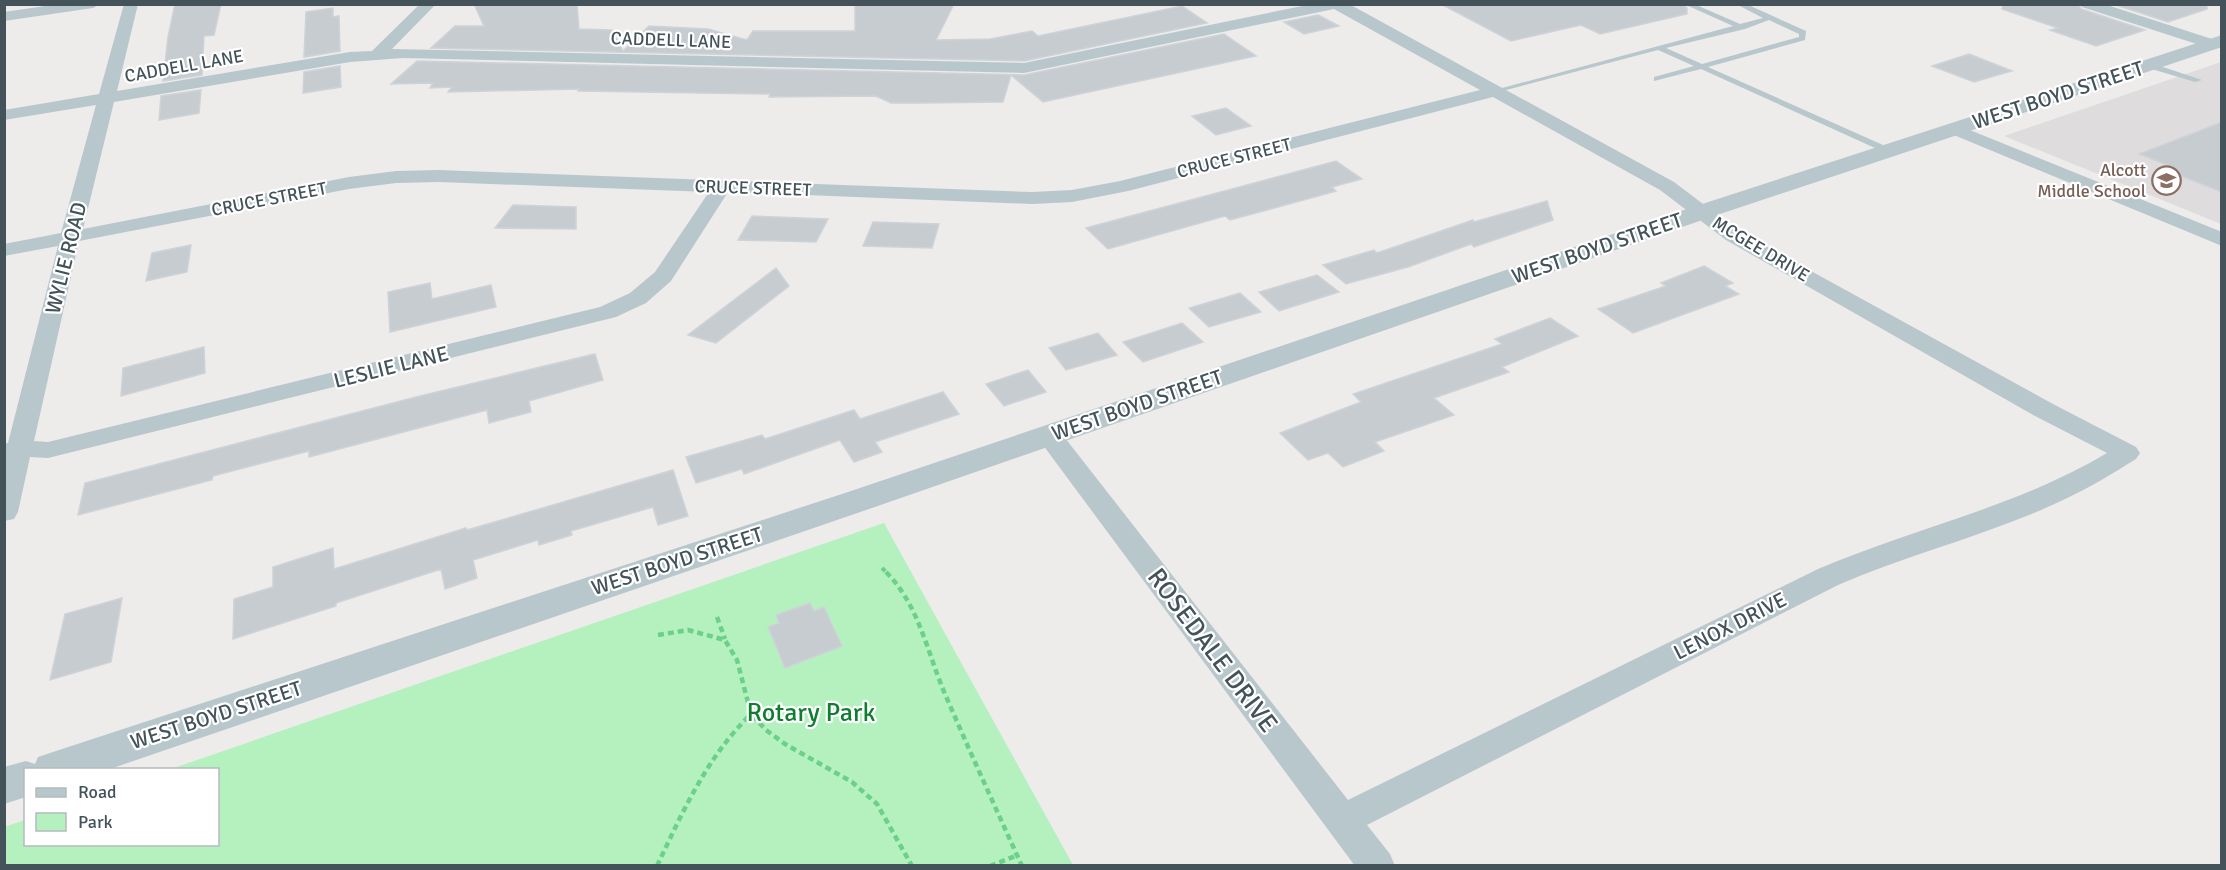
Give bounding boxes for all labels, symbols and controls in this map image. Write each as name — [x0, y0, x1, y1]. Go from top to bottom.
street label: CADDELL LANE — [610, 27, 732, 53]
street label: CADDELL LANE — [123, 45, 245, 87]
street label: WEST BOYD STREET — [1969, 55, 2148, 135]
street label: CRUCE STREET — [1175, 133, 1293, 183]
place label: Alcott Middle School — [2037, 159, 2146, 202]
school or university icon: Alcott Middle School — [2151, 164, 2183, 196]
street label: CRUCE STREET — [694, 175, 812, 201]
street label: CRUCE STREET — [210, 177, 329, 221]
street label: WYLIE ROAD — [40, 199, 92, 317]
street label: WEST BOYD STREET — [1508, 206, 1686, 289]
street label: MCGEE DRIVE — [1708, 211, 1814, 287]
street label: LESLIE LANE — [331, 340, 451, 394]
street label: WEST BOYD STREET — [1048, 363, 1226, 446]
street label: WEST BOYD STREET — [588, 521, 767, 601]
street label: ROSEDALE DRIVE — [1140, 562, 1284, 739]
street label: LENOX DRIVE — [1669, 586, 1791, 666]
street label: WEST BOYD STREET — [127, 675, 306, 755]
park label: Rotary Park — [747, 697, 875, 729]
legend — [24, 768, 219, 846]
text: Road — [78, 781, 117, 803]
text: Park — [78, 811, 113, 833]

